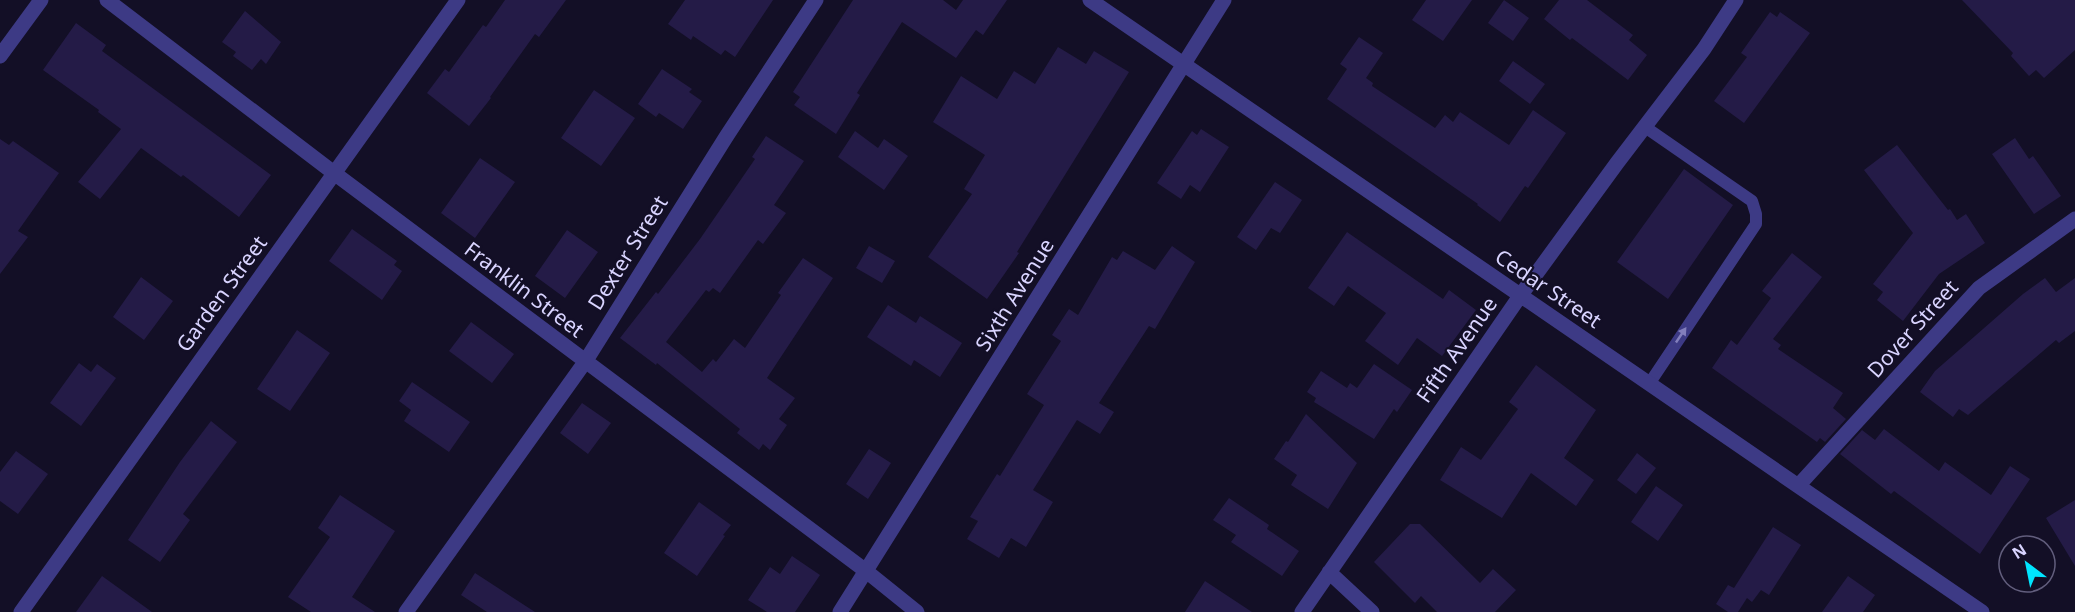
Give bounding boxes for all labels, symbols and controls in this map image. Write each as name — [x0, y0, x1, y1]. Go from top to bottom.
street label: Dexter Street — [581, 190, 674, 315]
street label: Garden Street — [170, 229, 273, 357]
street label: Sixth Avenue — [968, 233, 1060, 356]
street label: Franklin Street — [459, 235, 590, 344]
street label: Cedar Street — [1490, 242, 1608, 334]
street label: Dover Street — [1861, 273, 1964, 383]
street label: Fifth Avenue — [1409, 291, 1503, 408]
one-way arrow — [1676, 327, 1687, 343]
north arrow — [1997, 534, 2057, 594]
text: N — [2008, 539, 2030, 564]

